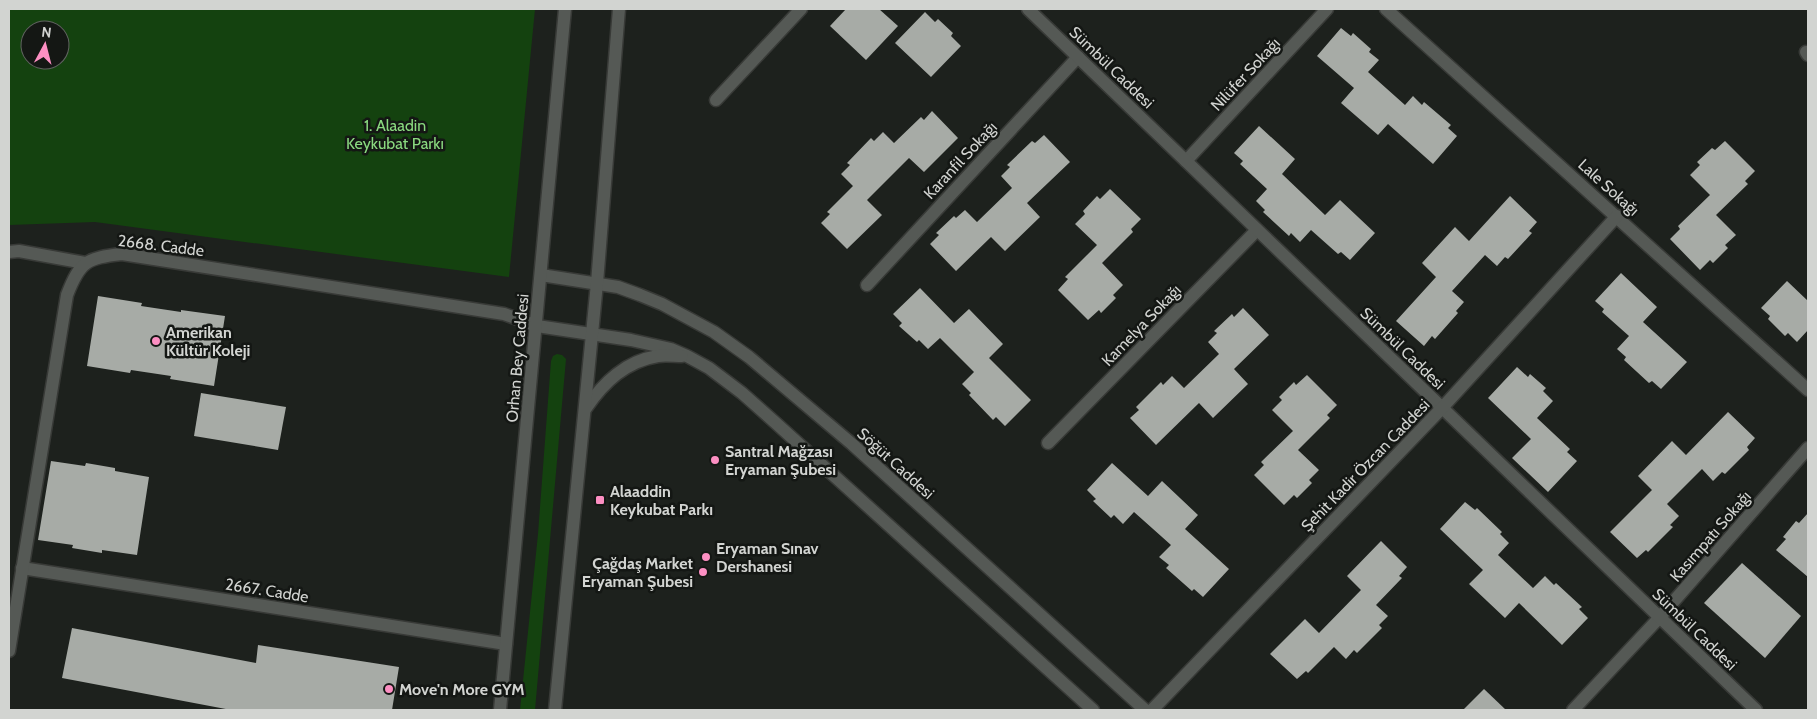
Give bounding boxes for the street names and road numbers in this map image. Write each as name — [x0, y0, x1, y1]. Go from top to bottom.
street label: Sümbül Caddesi — [1066, 22, 1158, 112]
street label: Nilüfer Sokağı — [1207, 34, 1284, 115]
street label: Karanfil Sokağı — [920, 118, 1001, 203]
street label: Lale Sokağı — [1574, 155, 1643, 220]
street label: 2668. Cadde — [117, 231, 205, 260]
street label: Kamelya Sokağı — [1098, 281, 1185, 370]
street label: Orhan Bey Caddesi — [502, 293, 533, 423]
street label: Sümbül Caddesi — [1357, 303, 1449, 393]
street label: Şehit Kadir Özcan Caddesi — [1297, 395, 1434, 536]
street label: Söğüt Caddesi — [853, 424, 938, 503]
street label: Kasımpatı Sokağı — [1666, 487, 1755, 586]
street label: 2667. Cadde — [224, 575, 310, 606]
street label: Sümbül Caddesi — [1649, 584, 1741, 674]

